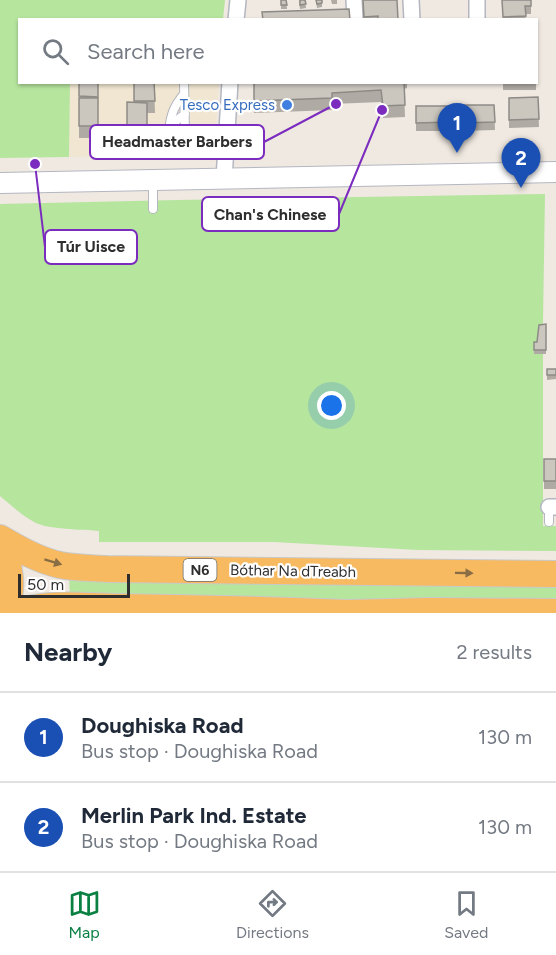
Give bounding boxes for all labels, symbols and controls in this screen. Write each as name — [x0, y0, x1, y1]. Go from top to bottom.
search box — [18, 18, 538, 84]
icon: search — [39, 35, 72, 68]
text: Search here — [87, 38, 205, 65]
place label: Tesco Express — [180, 96, 275, 114]
marker: Tesco Express — [280, 98, 294, 112]
pin: 1 — [438, 104, 476, 153]
callout: Headmaster Barbers — [90, 125, 264, 159]
text: Headmaster Barbers — [102, 132, 253, 151]
pin: 2 — [502, 138, 540, 188]
callout: Chan's Chinese — [202, 197, 339, 231]
text: Chan's Chinese — [214, 205, 326, 224]
callout: Túr Uisce — [45, 230, 137, 264]
text: Túr Uisce — [57, 237, 125, 256]
your location — [317, 391, 346, 420]
one-way arrow — [44, 558, 62, 567]
road number: N6 — [184, 559, 216, 581]
street label: Bóthar Na dTreabh — [230, 561, 356, 581]
one-way arrow — [454, 568, 473, 578]
scale bar — [18, 571, 130, 598]
text: 50 m — [27, 575, 64, 594]
text: Nearby — [24, 636, 112, 668]
text: 2 results — [456, 640, 532, 664]
text: Doughiska Road — [81, 712, 243, 739]
text: 1 — [39, 725, 48, 749]
text: 130 m — [478, 725, 532, 749]
text: Bus stop · Doughiska Road — [81, 739, 318, 763]
text: Merlin Park Ind. Estate — [81, 802, 307, 829]
text: 2 — [38, 815, 49, 839]
text: 130 m — [478, 815, 532, 839]
text: Bus stop · Doughiska Road — [81, 829, 318, 853]
tab: Map — [68, 887, 101, 942]
tab: Directions — [236, 887, 309, 942]
tab: Saved — [444, 887, 488, 942]

